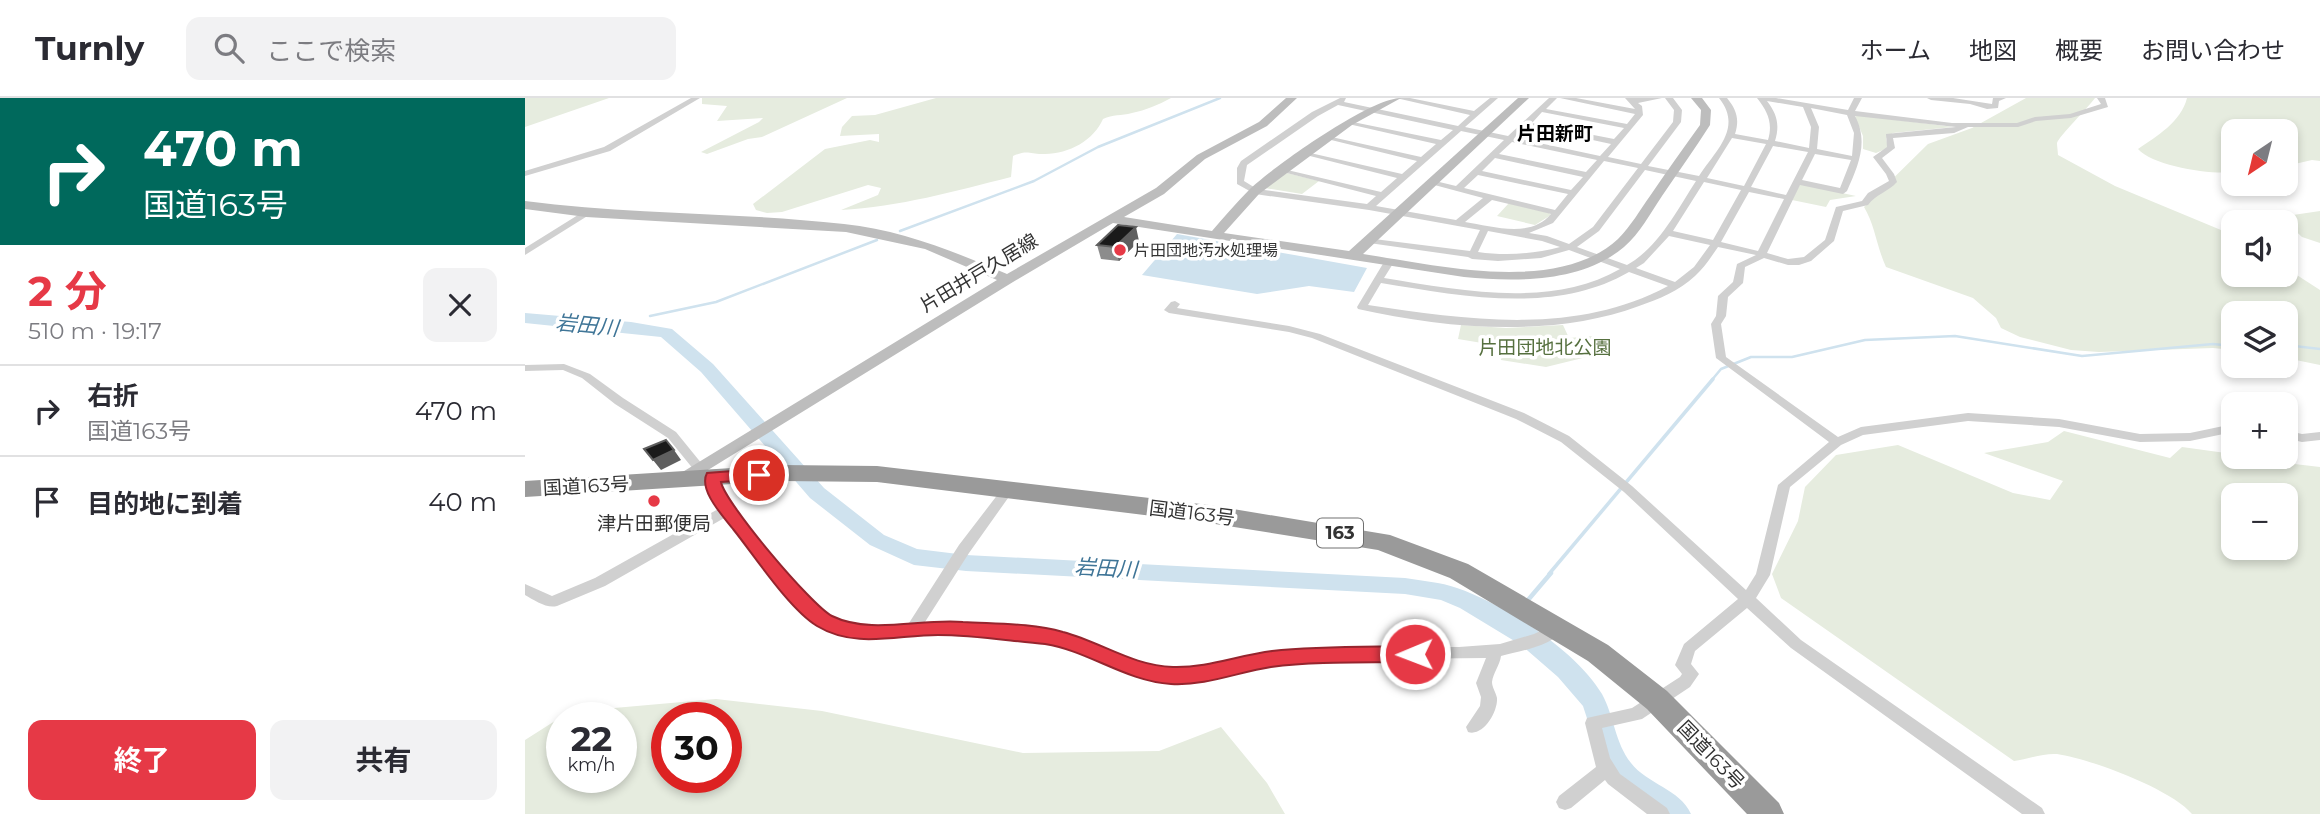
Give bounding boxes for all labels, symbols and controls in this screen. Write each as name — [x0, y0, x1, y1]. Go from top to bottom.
search box — [186, 17, 676, 80]
text: Turnly — [35, 28, 144, 68]
icon: search — [210, 29, 248, 67]
text: ここで検索 — [266, 35, 396, 67]
text: ホーム — [1860, 36, 1931, 65]
text: 地図 — [1969, 36, 2017, 65]
text: 概要 — [2055, 36, 2103, 65]
text: お問い合わせ — [2141, 36, 2285, 65]
text: 470 m — [143, 119, 303, 178]
north arrow — [2221, 119, 2298, 196]
map controls — [2221, 119, 2298, 560]
district label: 片田新町 — [1517, 122, 1593, 145]
icon: right — [28, 126, 119, 217]
text: 国道163号 — [143, 185, 288, 224]
button: sound — [2221, 210, 2298, 287]
street label: 片田井戸久居線 — [916, 229, 1042, 317]
place label: 片田団地汚水処理場 — [1134, 241, 1278, 260]
marker: 片田団地汚水処理場 — [1112, 242, 1128, 258]
text: 2 分 — [28, 265, 107, 317]
button: close — [423, 268, 497, 342]
button: layers — [2221, 301, 2298, 378]
water label: 岩田川 — [554, 309, 622, 341]
text: 510 m · 19:17 — [28, 317, 162, 345]
park label: 片田団地北公園 — [1478, 336, 1612, 359]
text: 右折 — [87, 380, 139, 412]
icon: right — [28, 392, 66, 430]
button: + — [2221, 392, 2298, 469]
text: 470 m — [415, 395, 497, 427]
text: 国道163号 — [87, 417, 191, 445]
pin — [729, 445, 789, 505]
icon: arrive — [740, 456, 778, 494]
street label: 国道163号 — [542, 472, 630, 500]
icon: arrive — [28, 483, 66, 521]
button: − — [2221, 483, 2298, 560]
text: 40 m — [428, 486, 497, 518]
text: 目的地に到着 — [87, 488, 243, 520]
marker: 津片田郵便局 — [646, 493, 662, 509]
street label: 国道163号 — [1148, 496, 1236, 530]
place label: 津片田郵便局 — [597, 512, 711, 535]
road number: 163 — [1317, 519, 1363, 548]
water label: 岩田川 — [1074, 554, 1140, 582]
position arrow — [1378, 617, 1452, 691]
speed limit sign: 30 — [651, 702, 742, 793]
street label: 国道163号 — [1673, 716, 1749, 794]
text: 22 — [571, 717, 612, 760]
button: 終了 — [28, 720, 256, 800]
button: 共有 — [270, 720, 497, 800]
text: km/h — [567, 754, 616, 776]

